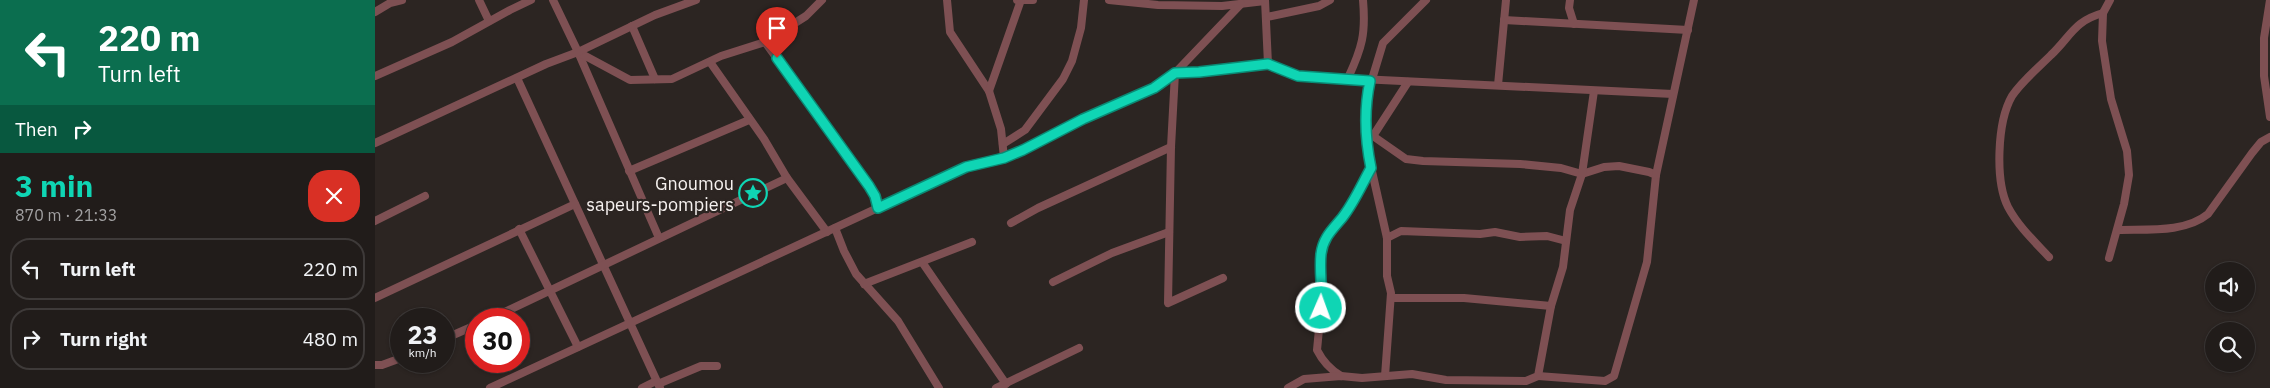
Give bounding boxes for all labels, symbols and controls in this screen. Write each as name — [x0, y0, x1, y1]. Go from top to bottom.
pin — [756, 7, 798, 58]
icon: arrive — [763, 14, 791, 42]
text: 220 m — [98, 15, 201, 61]
icon: left — [15, 20, 80, 85]
text: Turn left — [98, 59, 181, 88]
icon: right — [68, 115, 96, 143]
text: Then — [15, 117, 58, 141]
text: 3 min — [15, 166, 93, 205]
button: close — [308, 170, 360, 222]
place label: Gnoumou sapeurs-pompiers — [586, 172, 734, 216]
place icon: Gnoumou sapeurs-pompiers — [738, 178, 768, 208]
text: 870 m · 21:33 — [15, 205, 117, 225]
icon: left — [17, 255, 45, 283]
text: Turn left — [60, 257, 136, 281]
text: 220 m — [303, 257, 358, 281]
map controls — [2205, 262, 2255, 372]
button: sound — [2205, 262, 2255, 312]
position arrow — [1294, 281, 1346, 333]
speed limit sign: 30 — [465, 308, 530, 373]
text: 23 — [407, 318, 438, 351]
button: search — [2205, 322, 2255, 372]
icon: right — [17, 325, 45, 353]
text: Turn right — [60, 327, 147, 351]
text: 480 m — [303, 327, 358, 351]
text: km/h — [408, 345, 437, 360]

